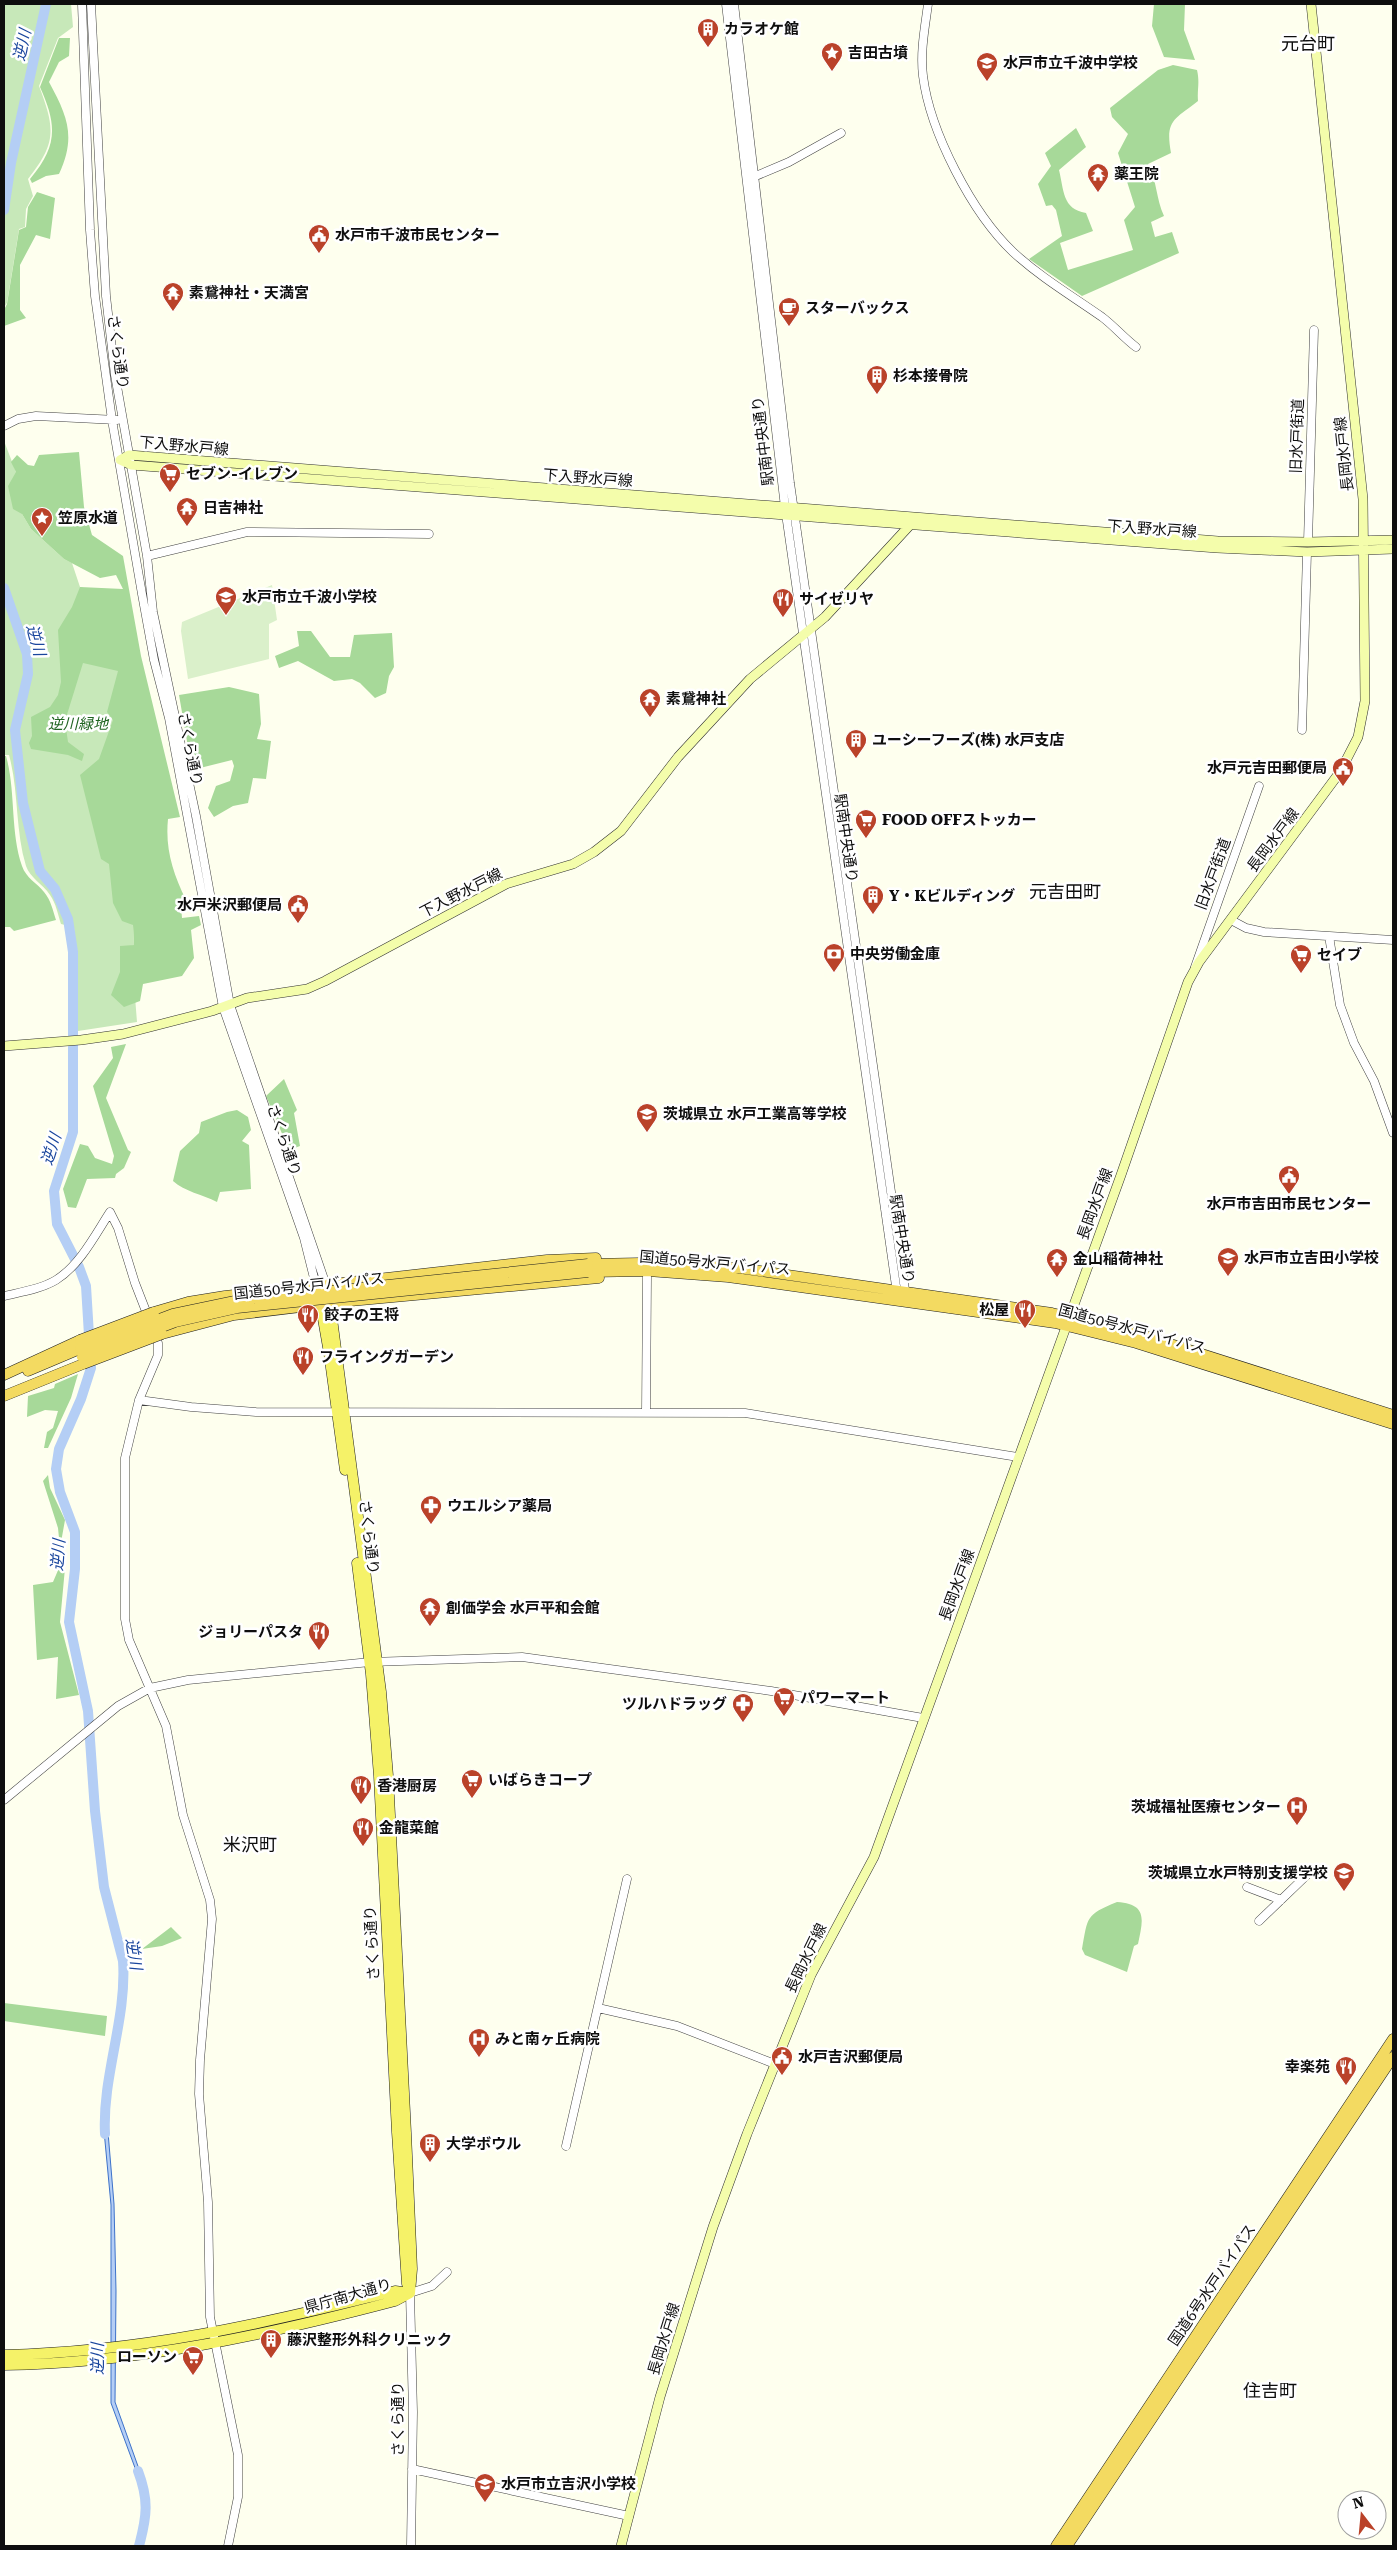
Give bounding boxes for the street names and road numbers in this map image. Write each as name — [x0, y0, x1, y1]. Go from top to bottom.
street label: さくら通り — [104, 314, 132, 390]
street label: 駅南中央通り — [749, 395, 777, 487]
street label: 旧水戸街道 — [1287, 398, 1307, 474]
street label: 長岡水戸線 — [1331, 416, 1357, 492]
street label: 下入野水戸線 — [138, 433, 230, 459]
street label: 下入野水戸線 — [542, 466, 634, 490]
street label: 下入野水戸線 — [1106, 517, 1198, 541]
street label: さくら通り — [174, 710, 206, 788]
street label: 駅南中央通り — [831, 792, 861, 884]
street label: 長岡水戸線 — [1243, 805, 1303, 875]
street label: 旧水戸街道 — [1192, 836, 1234, 912]
street label: 下入野水戸線 — [417, 865, 505, 921]
street label: さくら通り — [263, 1102, 305, 1178]
street label: 長岡水戸線 — [1074, 1166, 1116, 1242]
street label: 駅南中央通り — [886, 1193, 918, 1285]
street label: 国道50号水戸バイパス — [639, 1247, 791, 1279]
street label: 国道50号水戸バイパス — [233, 1269, 385, 1303]
street label: 国道50号水戸バイパス — [1056, 1301, 1208, 1357]
street label: さくら通り — [355, 1499, 383, 1575]
street label: 長岡水戸線 — [936, 1547, 978, 1623]
street label: さくら通り — [361, 1905, 383, 1981]
street label: 長岡水戸線 — [781, 1920, 831, 1996]
street label: 国道6号水戸バイパス — [1165, 2221, 1259, 2349]
street label: 県庁南大通り — [302, 2275, 394, 2317]
street label: 長岡水戸線 — [644, 2300, 684, 2378]
street label: さくら通り — [389, 2381, 407, 2457]

